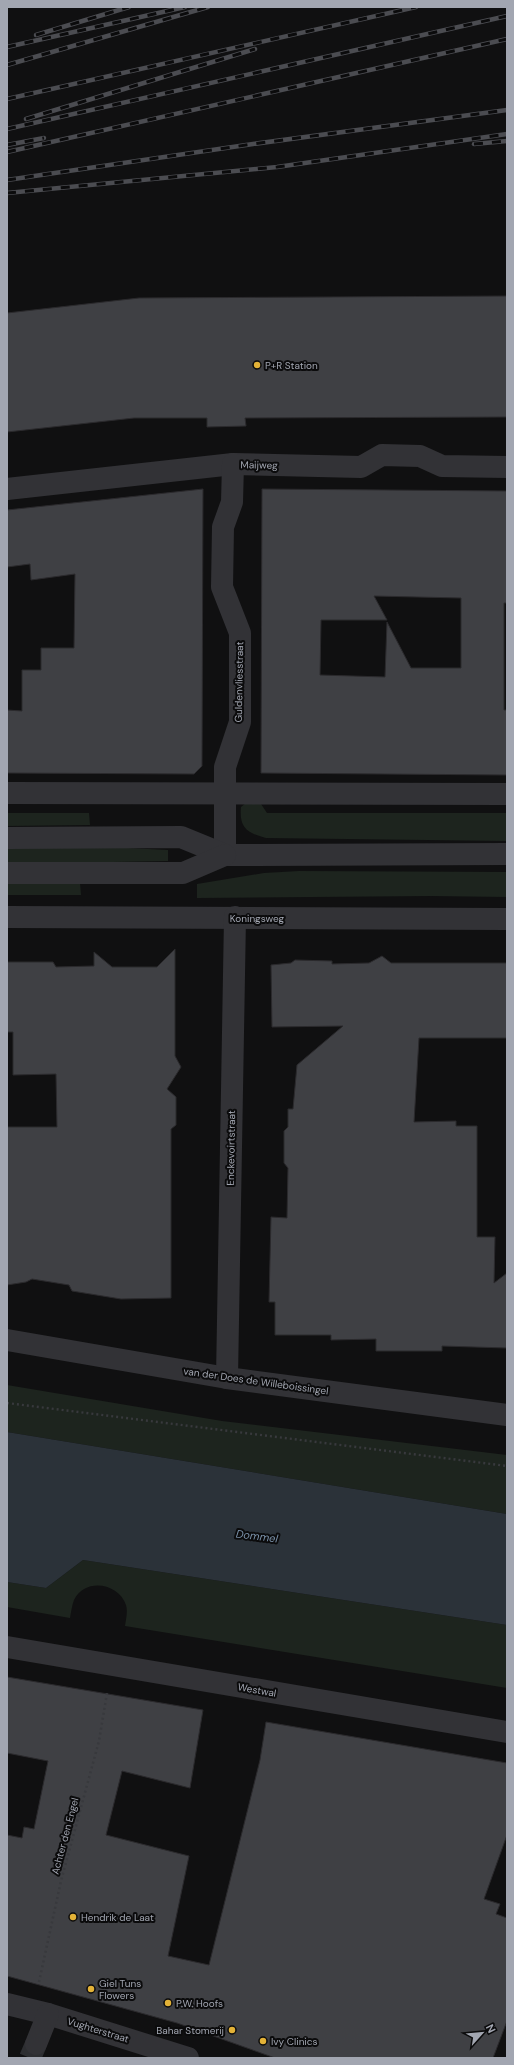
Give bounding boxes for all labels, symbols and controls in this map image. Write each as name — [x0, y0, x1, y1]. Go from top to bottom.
place label: P+R Station — [265, 359, 318, 372]
marker: P+R Station — [252, 360, 262, 370]
street label: Maijweg — [240, 458, 278, 472]
street label: Guldenvliesstraat — [232, 641, 246, 723]
street label: Koningsweg — [230, 912, 285, 925]
street label: Enckevoirtstraat — [224, 1110, 238, 1186]
street label: van der Does de Willeboissingel — [183, 1364, 329, 1398]
water label: Dommel — [235, 1526, 279, 1546]
street label: Westwal — [237, 1680, 277, 1700]
street label: Achter den Engel — [49, 1796, 81, 1876]
place label: Hendrik de Laat — [81, 1911, 154, 1924]
marker: Hendrik de Laat — [68, 1912, 78, 1922]
place label: Giel Tuns Flowers — [99, 1977, 141, 2002]
marker: Giel Tuns Flowers — [86, 1984, 96, 1994]
place label: P.W. Hoofs — [176, 1997, 223, 2010]
marker: P.W. Hoofs — [163, 1998, 173, 2008]
north arrow — [462, 2013, 502, 2053]
street label: Vughterstraat — [66, 2014, 131, 2046]
text: N — [483, 2022, 499, 2035]
place label: Bahar Stomerij — [156, 2024, 224, 2037]
marker: Bahar Stomerij — [227, 2025, 237, 2035]
place label: Ivy Clinics — [271, 2035, 318, 2048]
marker: Ivy Clinics — [258, 2036, 268, 2046]

